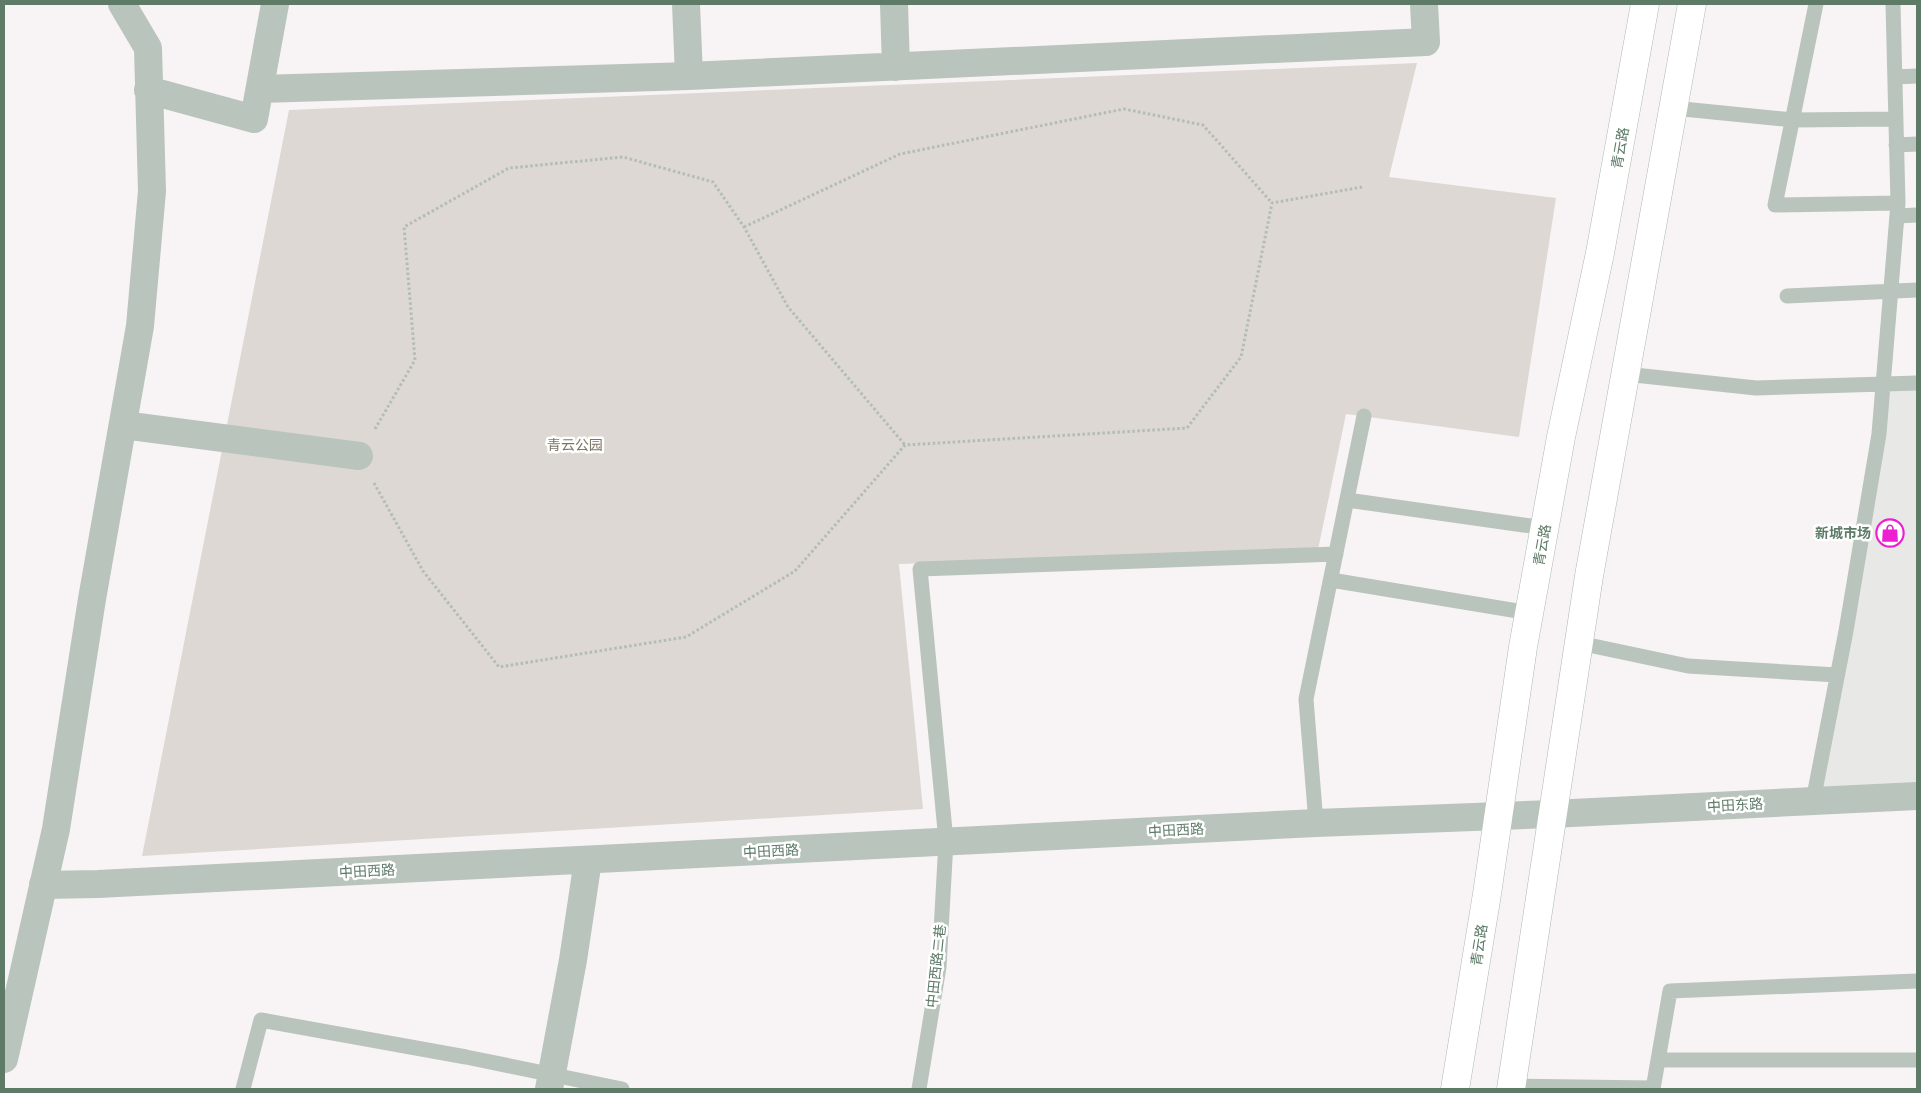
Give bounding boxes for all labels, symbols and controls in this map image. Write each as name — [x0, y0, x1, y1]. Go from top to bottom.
street label: 青云路 — [1607, 126, 1633, 170]
park label: 青云公园 — [547, 435, 603, 455]
shop icon: 新城市场 — [1875, 518, 1905, 548]
street label: 青云路 — [1529, 523, 1555, 567]
place label: 新城市场 — [1815, 523, 1871, 543]
street label: 中田东路 — [1707, 794, 1763, 816]
street label: 中田西路 — [1148, 819, 1204, 841]
street label: 中田西路 — [743, 840, 799, 862]
street label: 中田西路 — [339, 860, 395, 882]
street label: 中田西路二巷 — [922, 923, 950, 1009]
street label: 青云路 — [1466, 923, 1492, 967]

